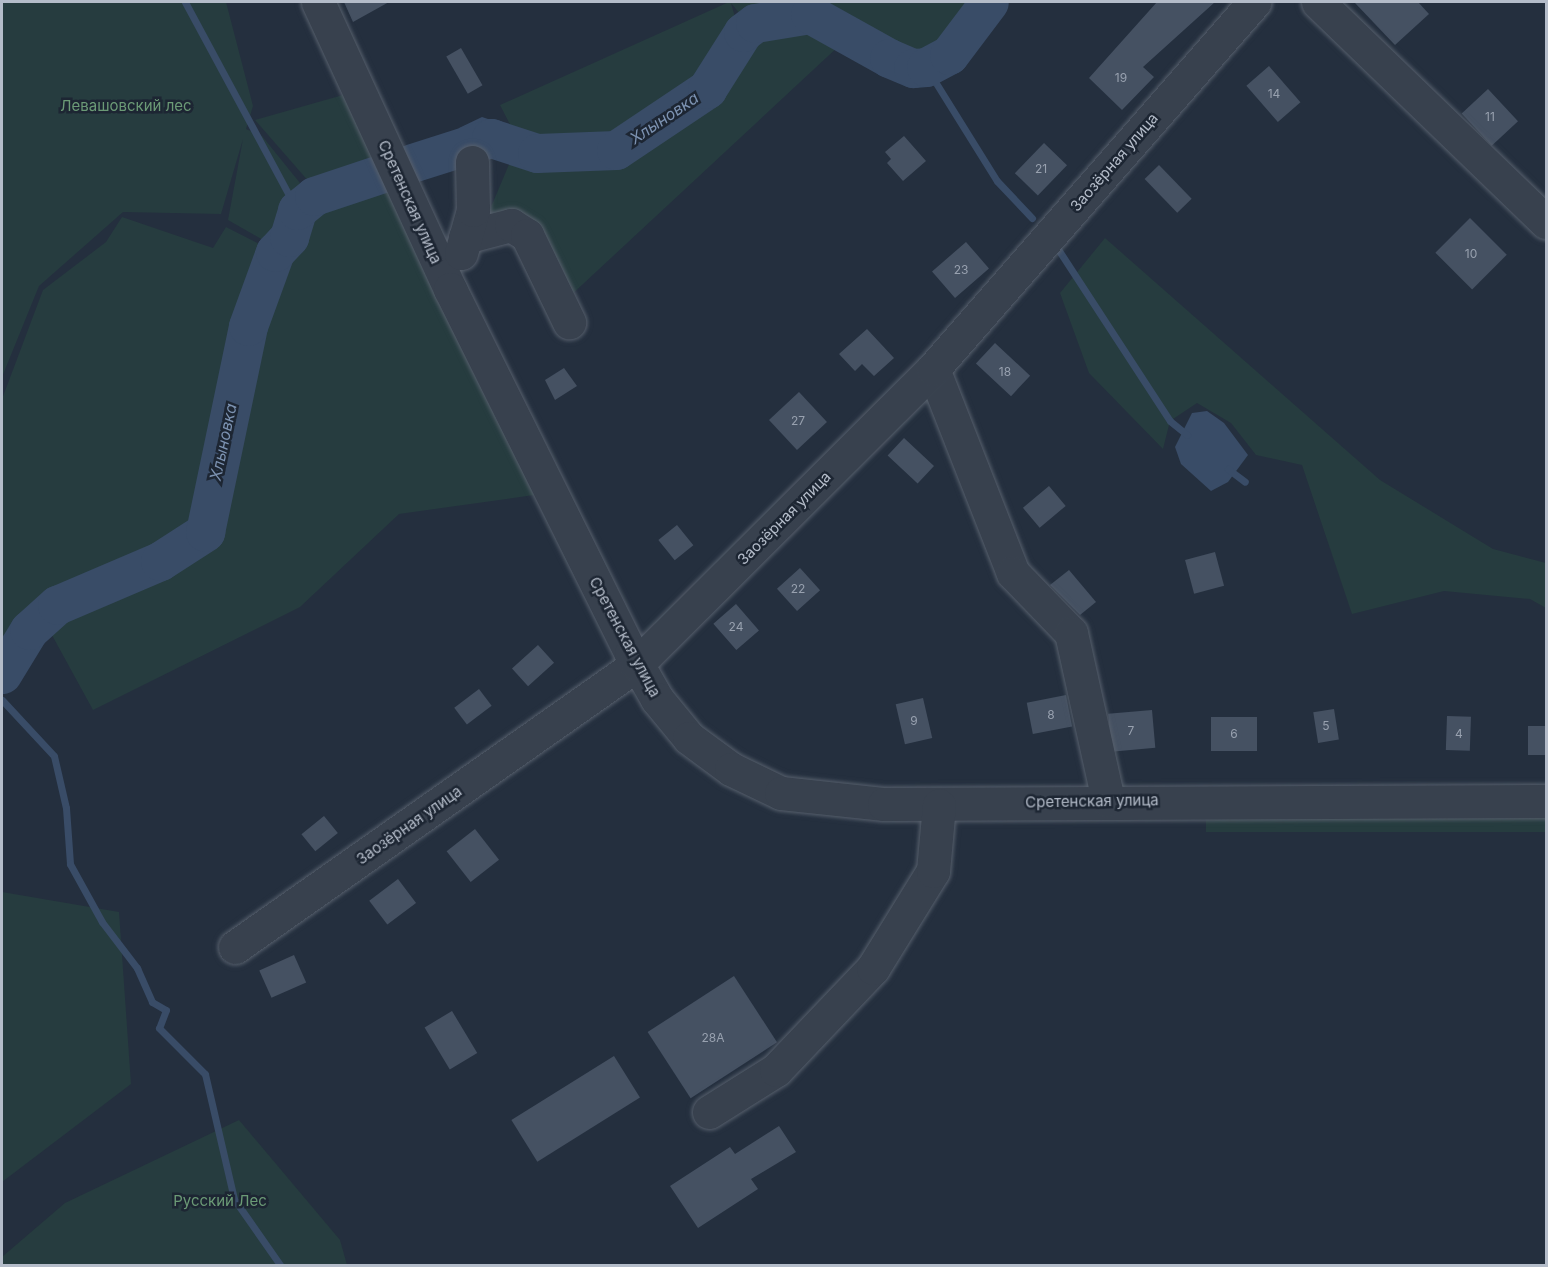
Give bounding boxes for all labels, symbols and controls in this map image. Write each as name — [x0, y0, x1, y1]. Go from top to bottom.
house number: 19 — [1115, 71, 1127, 85]
house number: 14 — [1268, 87, 1280, 101]
water label: Хлыновка — [626, 88, 702, 148]
park label: Левашовский лес — [60, 97, 192, 115]
street label: Заозёрная улица — [1066, 109, 1162, 215]
house number: 11 — [1485, 110, 1495, 124]
street label: Сретенская улица — [375, 137, 445, 267]
house number: 21 — [1035, 162, 1047, 176]
house number: 10 — [1465, 247, 1477, 261]
house number: 23 — [954, 263, 968, 277]
house number: 18 — [999, 365, 1011, 379]
water label: Хлыновка — [205, 402, 241, 482]
house number: 27 — [791, 414, 805, 428]
street label: Заозёрная улица — [734, 468, 834, 568]
street label: Сретенская улица — [586, 574, 664, 700]
house number: 22 — [791, 582, 805, 596]
house number: 24 — [729, 620, 743, 634]
house number: 8 — [1047, 708, 1055, 722]
house number: 9 — [910, 714, 918, 728]
house number: 5 — [1322, 719, 1330, 733]
house number: 7 — [1128, 724, 1134, 738]
house number: 6 — [1230, 727, 1238, 741]
house number: 4 — [1455, 727, 1463, 741]
street label: Заозёрная улица — [353, 782, 465, 868]
street label: Сретенская улица — [1025, 791, 1159, 811]
house number: 28А — [701, 1031, 725, 1045]
park label: Русский Лес — [173, 1192, 267, 1210]

